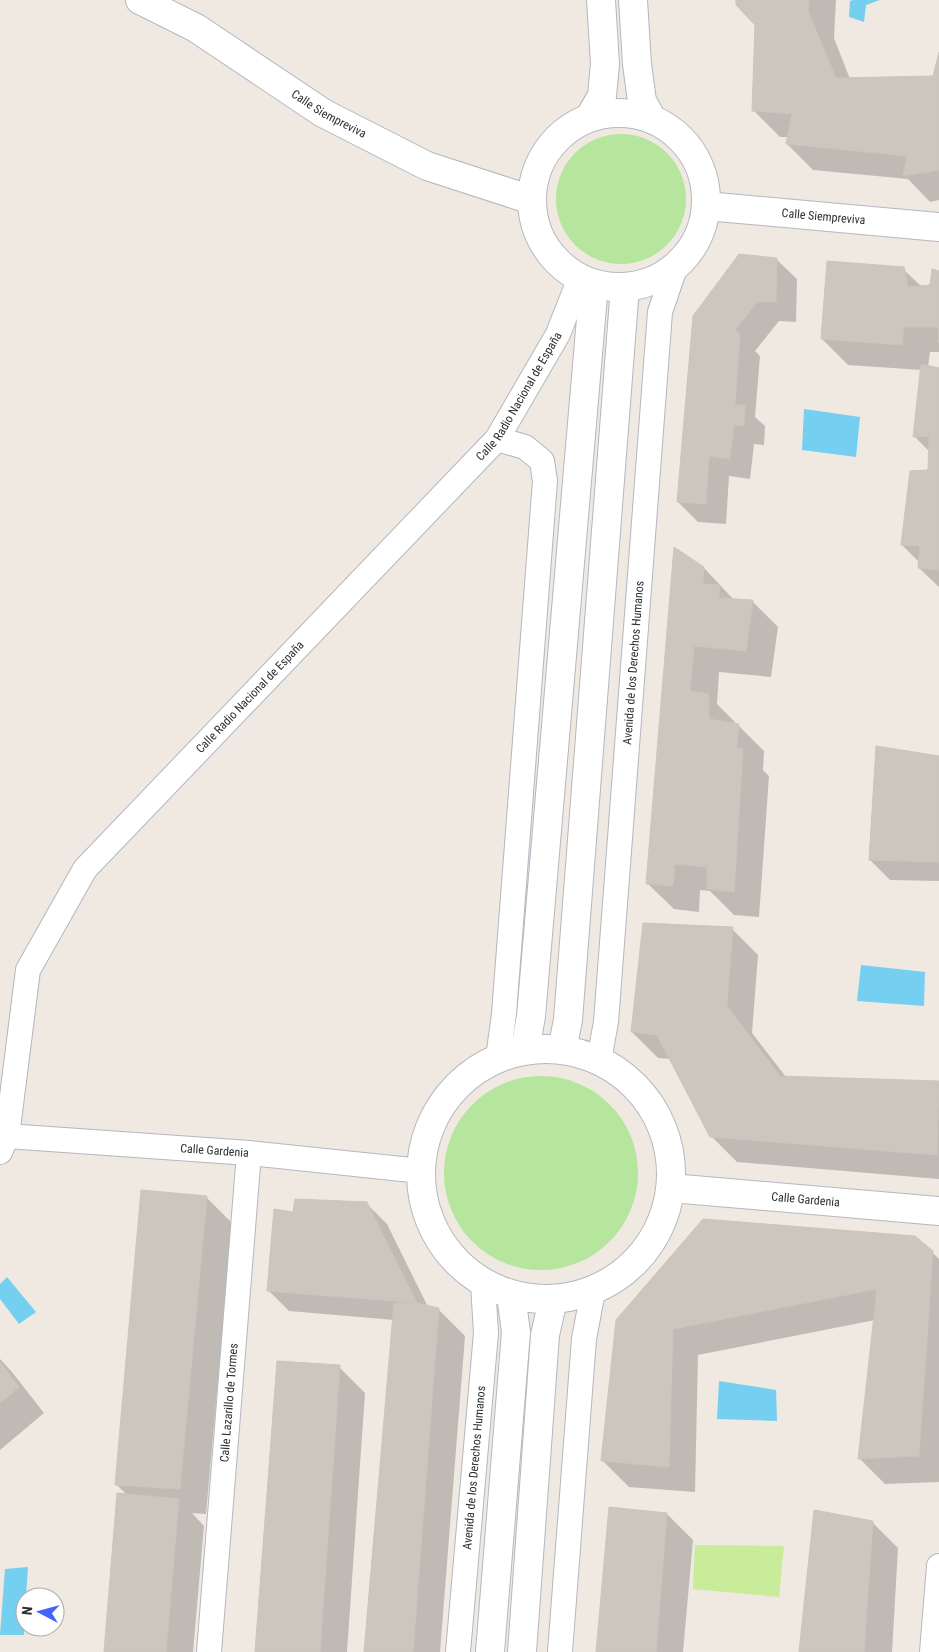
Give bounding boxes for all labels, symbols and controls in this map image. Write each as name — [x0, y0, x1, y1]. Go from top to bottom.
street label: Calle Siempreviva — [289, 87, 369, 141]
street label: Calle Siempreviva — [781, 206, 866, 227]
street label: Calle Radio Nacional de España — [473, 329, 565, 463]
street label: Avenida de los Derechos Humanos — [620, 580, 647, 745]
street label: Calle Radio Nacional de España — [193, 638, 307, 756]
street label: Calle Gardenia — [180, 1141, 250, 1160]
street label: Calle Gardenia — [771, 1190, 841, 1209]
street label: Calle Lazarillo de Tormes — [217, 1343, 241, 1463]
street label: Avenida de los Derechos Humanos — [460, 1385, 488, 1550]
north arrow — [15, 1587, 65, 1637]
text: N — [19, 1606, 35, 1616]

